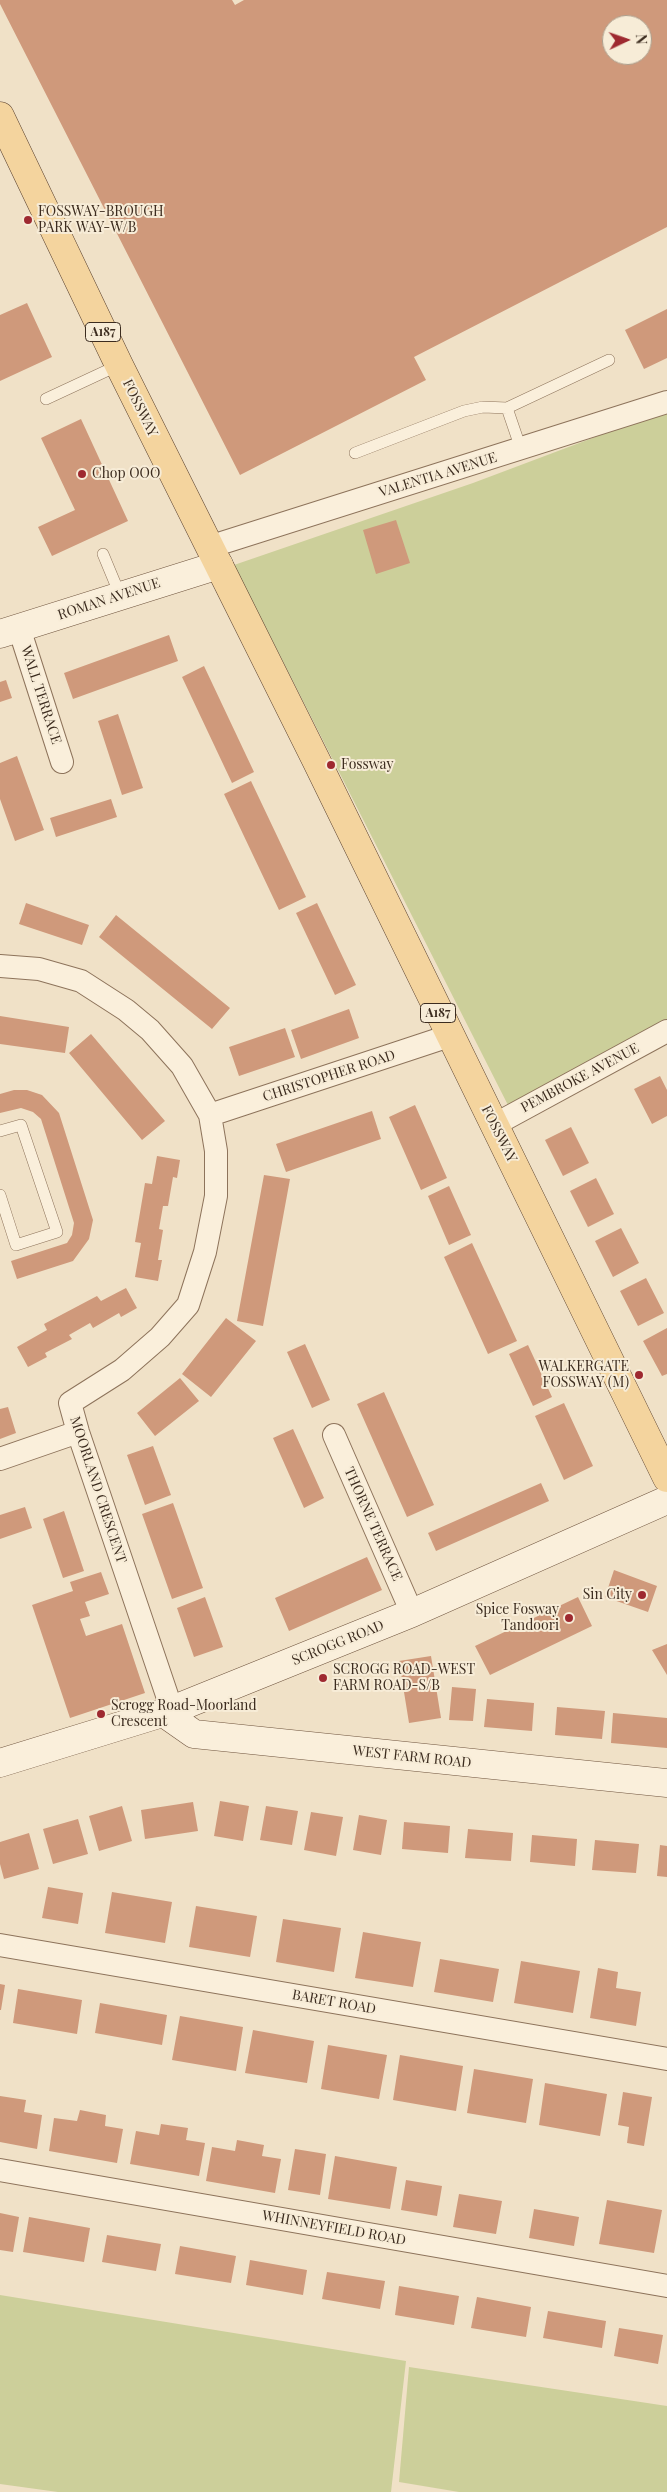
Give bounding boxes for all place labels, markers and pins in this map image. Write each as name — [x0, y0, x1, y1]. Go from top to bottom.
place label: FOSSWAY-BROUGH PARK WAY-W/B — [38, 204, 164, 236]
marker: FOSSWAY-BROUGH PARK WAY-W/B — [22, 214, 34, 226]
place label: Chop OOO — [92, 466, 160, 482]
marker: Chop OOO — [76, 468, 88, 480]
place label: Fossway — [341, 757, 393, 773]
marker: Fossway — [325, 759, 337, 771]
place label: WALKERGATE FOSSWAY (M) — [538, 1359, 629, 1391]
marker: WALKERGATE FOSSWAY (M) — [633, 1369, 645, 1381]
place label: Sin City — [583, 1587, 632, 1603]
marker: Sin City — [636, 1589, 648, 1601]
place label: Spice Fosway Tandoori — [476, 1602, 559, 1634]
marker: Spice Fosway Tandoori — [563, 1612, 575, 1624]
place label: SCROGG ROAD-WEST FARM ROAD-S/B — [333, 1662, 475, 1694]
marker: SCROGG ROAD-WEST FARM ROAD-S/B — [317, 1672, 329, 1684]
place label: Scrogg Road-Moorland Crescent — [111, 1698, 257, 1730]
marker: Scrogg Road-Moorland Crescent — [95, 1708, 107, 1720]

